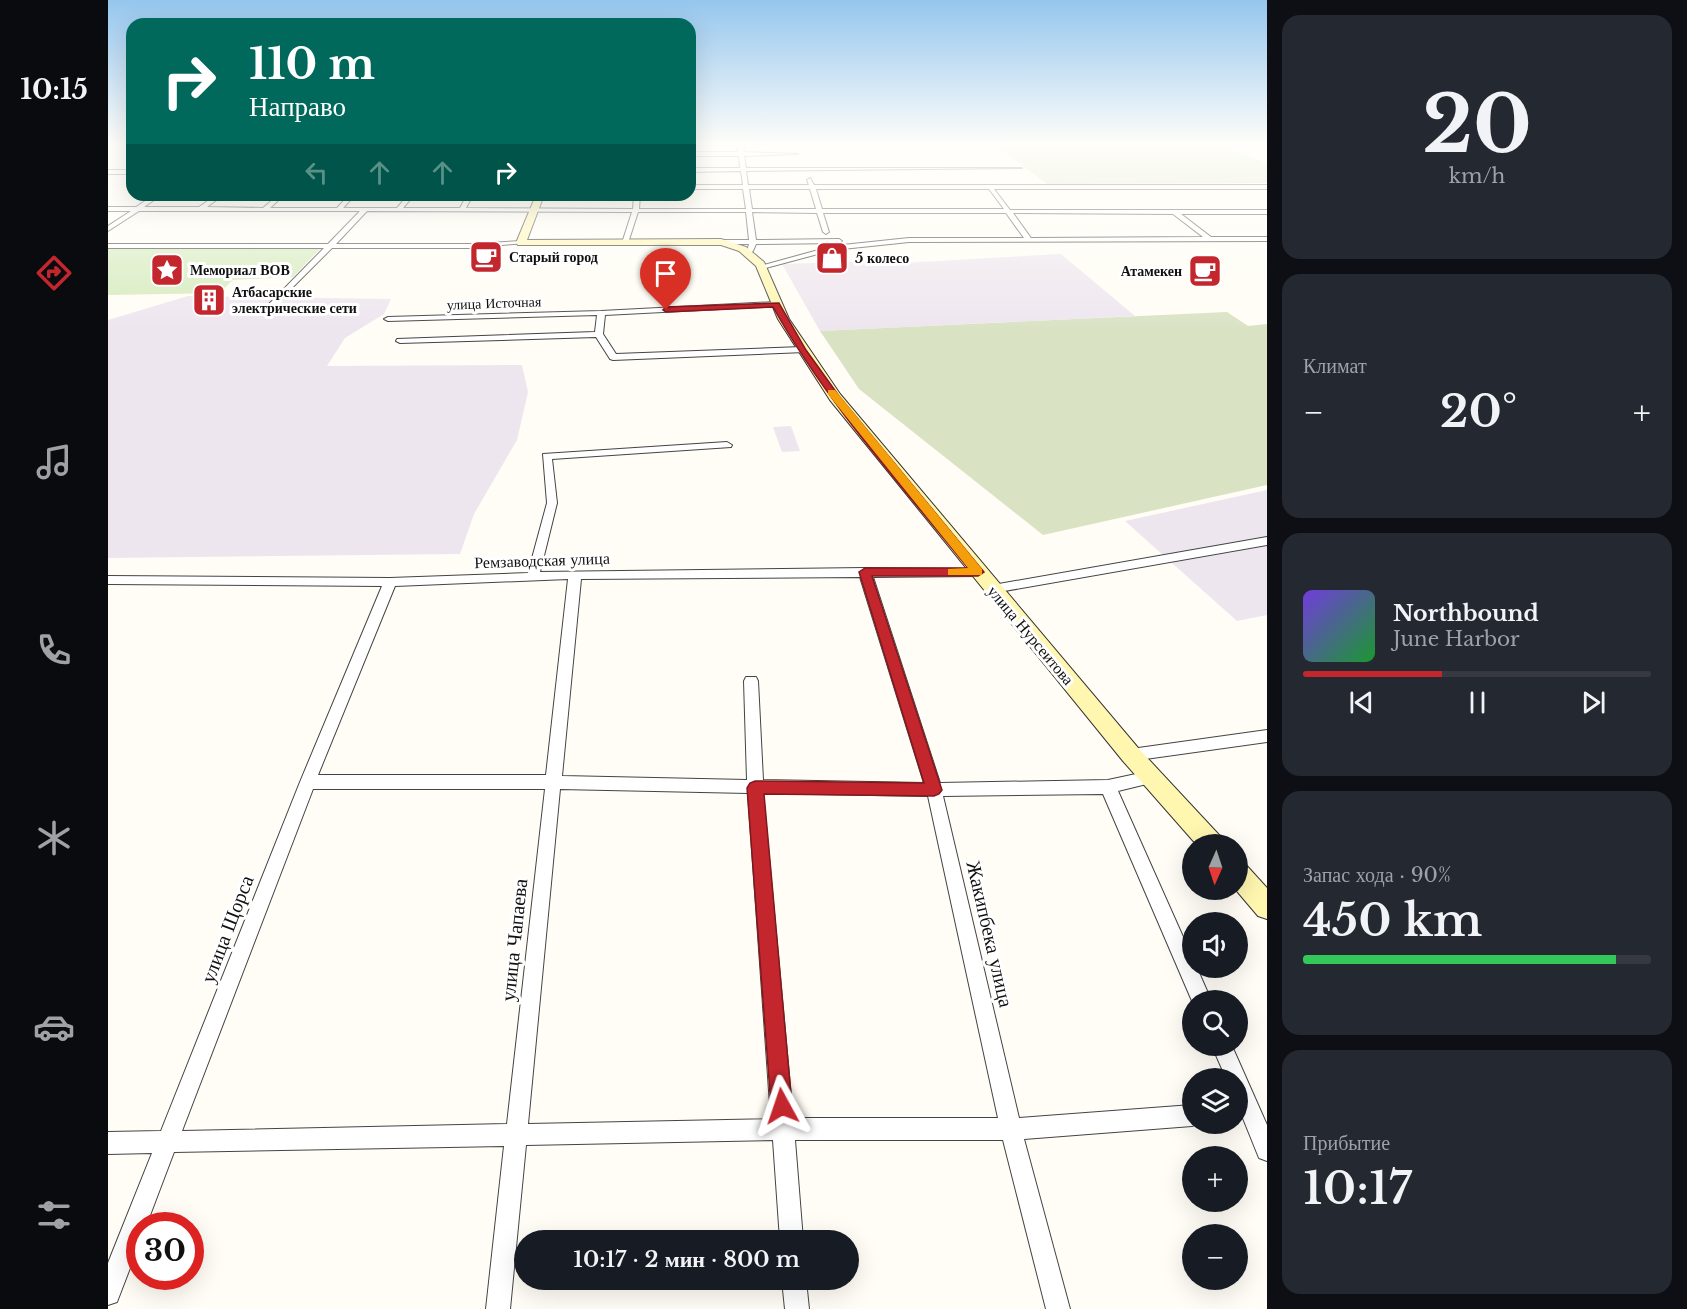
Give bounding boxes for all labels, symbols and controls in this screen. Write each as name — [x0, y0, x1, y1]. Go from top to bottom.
text: 110 m — [249, 38, 375, 90]
icon: right — [150, 42, 228, 120]
text: 10:15 — [20, 73, 88, 106]
text: 20 — [1422, 76, 1532, 173]
text: Направо — [249, 90, 346, 123]
icon: left — [300, 156, 333, 189]
icon: ahead — [363, 156, 396, 189]
icon: ahead — [426, 156, 459, 189]
icon: right — [489, 156, 522, 189]
text: km/h — [1449, 164, 1505, 188]
cafe icon: Старый город — [468, 239, 504, 275]
shop icon: 5 колесо — [814, 240, 850, 276]
place label: Старый город — [509, 248, 598, 266]
pin — [640, 248, 691, 310]
place label: 5 колесо — [855, 249, 909, 267]
icon: directions — [33, 252, 75, 294]
place icon: Мемориал ВОВ — [149, 252, 185, 288]
cafe icon: Атамекен — [1187, 253, 1223, 289]
icon: arrive — [649, 257, 682, 290]
place label: Мемориал ВОВ — [190, 261, 290, 279]
place label: Атамекен — [1121, 262, 1182, 280]
building icon: Атбасарские электрические сети — [191, 282, 227, 318]
place label: Атбасарские электрические сети — [232, 283, 357, 317]
street label: улица Источная — [446, 292, 542, 314]
text: Климат — [1303, 354, 1367, 378]
text: 20° — [1440, 383, 1517, 439]
text: − — [1303, 392, 1324, 433]
text: + — [1633, 392, 1651, 433]
icon: music — [33, 441, 75, 483]
street label: Ремзаводская улица — [474, 548, 610, 572]
street label: улица Нурсеитова — [984, 581, 1078, 689]
text: Northbound — [1393, 600, 1539, 627]
text: June Harbor — [1393, 627, 1520, 651]
icon: phone — [33, 629, 75, 671]
icon: previous — [1345, 686, 1378, 719]
icon: pause — [1461, 686, 1494, 719]
icon: next — [1577, 686, 1610, 719]
icon: climate — [33, 817, 75, 859]
north arrow — [1182, 834, 1248, 900]
map controls — [1182, 834, 1248, 1290]
street label: Жакипбека улица — [961, 858, 1019, 1010]
text: Запас хода · 90% — [1303, 863, 1451, 887]
street label: улица Щорса — [195, 872, 259, 986]
street label: улица Чапаева — [496, 877, 532, 1003]
text: 450 km — [1303, 892, 1482, 948]
button: sound — [1182, 912, 1248, 978]
button: search — [1182, 990, 1248, 1056]
icon: car — [33, 1006, 75, 1048]
button: layers — [1182, 1068, 1248, 1134]
position arrow — [750, 1074, 814, 1138]
text: Прибытие — [1303, 1131, 1390, 1155]
button: + — [1182, 1146, 1248, 1212]
text: 10:17 — [1303, 1160, 1412, 1216]
icon: filters — [33, 1194, 75, 1236]
speed limit sign: 30 — [126, 1212, 204, 1290]
button: − — [1182, 1224, 1248, 1290]
text: 10:17 · 2 мин · 800 m — [573, 1246, 800, 1273]

